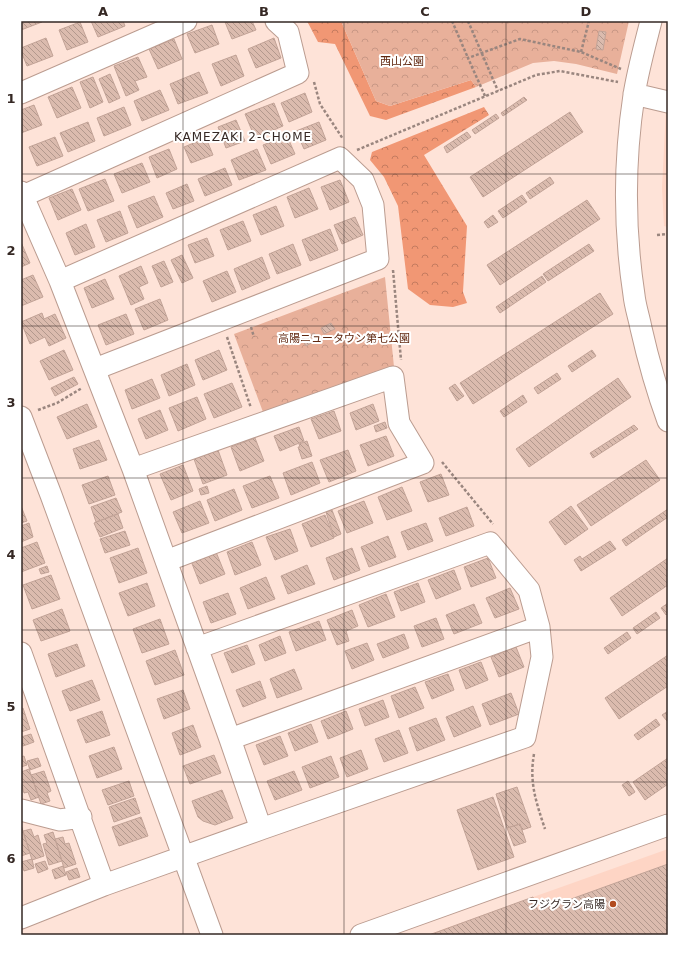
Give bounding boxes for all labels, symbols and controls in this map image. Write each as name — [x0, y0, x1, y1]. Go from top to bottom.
text: A — [98, 4, 108, 19]
text: B — [259, 4, 269, 19]
text: C — [420, 4, 430, 19]
text: D — [581, 4, 592, 19]
park label: 西山公園 — [380, 55, 424, 68]
text: 1 — [6, 91, 16, 106]
district label: KAMEZAKI 2-CHOME — [174, 130, 312, 144]
text: 2 — [6, 243, 16, 258]
park label: 高陽ニュータウン第七公園 — [278, 332, 410, 345]
text: 3 — [6, 395, 16, 410]
text: 4 — [6, 547, 16, 562]
text: 5 — [6, 699, 16, 714]
text: 6 — [6, 851, 16, 866]
place label: フジグラン高陽 — [528, 898, 605, 911]
marker: フジグラン高陽 — [608, 899, 618, 909]

